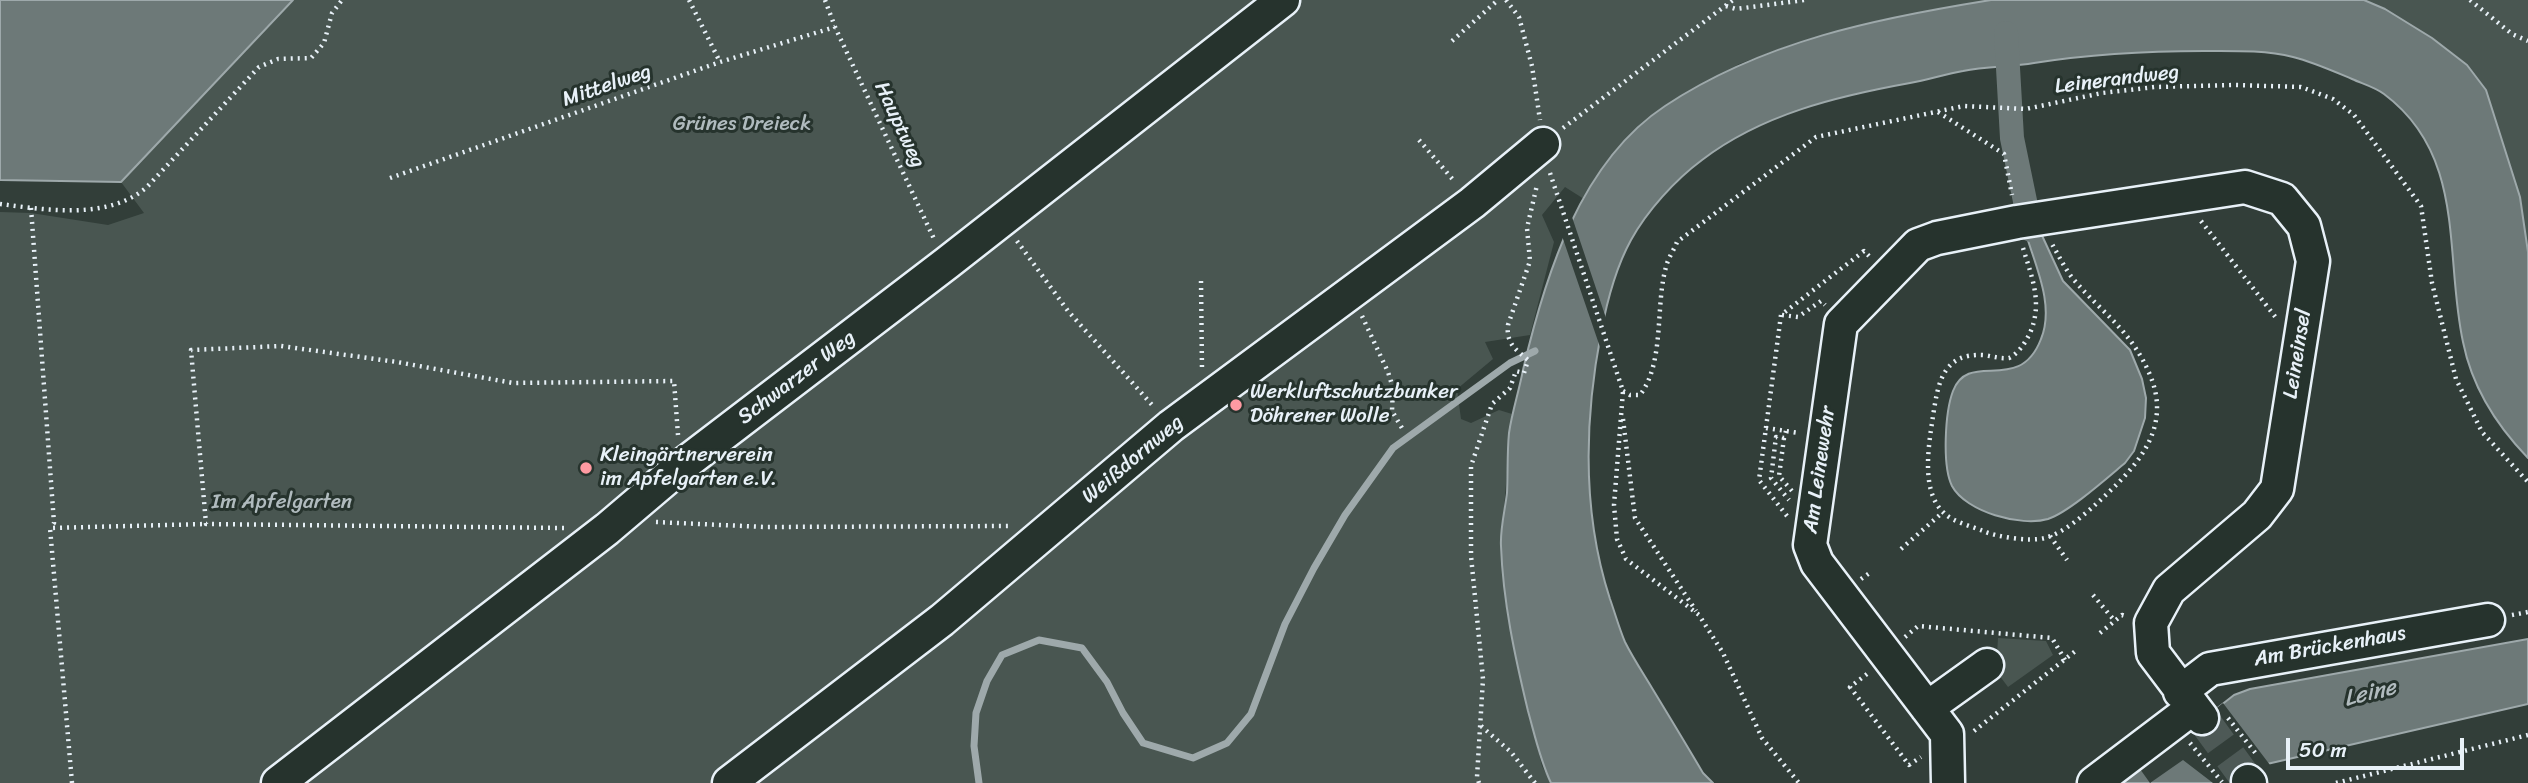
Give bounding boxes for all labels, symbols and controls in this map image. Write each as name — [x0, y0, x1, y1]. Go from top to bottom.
street label: Mittelweg — [559, 59, 655, 113]
street label: Leinerandweg — [2053, 60, 2181, 100]
street label: Hauptweg — [868, 78, 930, 172]
park label: Grünes Dreieck — [673, 112, 811, 138]
street label: Leineinsel — [2278, 307, 2318, 401]
street label: Schwarzer Weg — [733, 326, 861, 430]
place label: Werkluftschutzbunker Döhrener Wolle — [1250, 380, 1458, 430]
marker: Werkluftschutzbunker Döhrener Wolle — [1228, 397, 1244, 413]
street label: Am Leinewehr — [1799, 405, 1841, 535]
street label: Weißdornweg — [1077, 410, 1189, 510]
place label: Kleingärtnerverein im Apfelgarten e.V. — [600, 443, 777, 493]
marker: Kleingärtnerverein im Apfelgarten e.V. — [578, 460, 594, 476]
park label: Im Apfelgarten — [212, 490, 352, 516]
street label: Am Brückenhaus — [2252, 621, 2408, 673]
water label: Leine — [2341, 674, 2399, 714]
scale bar — [2290, 724, 2468, 768]
text: 50 m — [2299, 731, 2347, 769]

